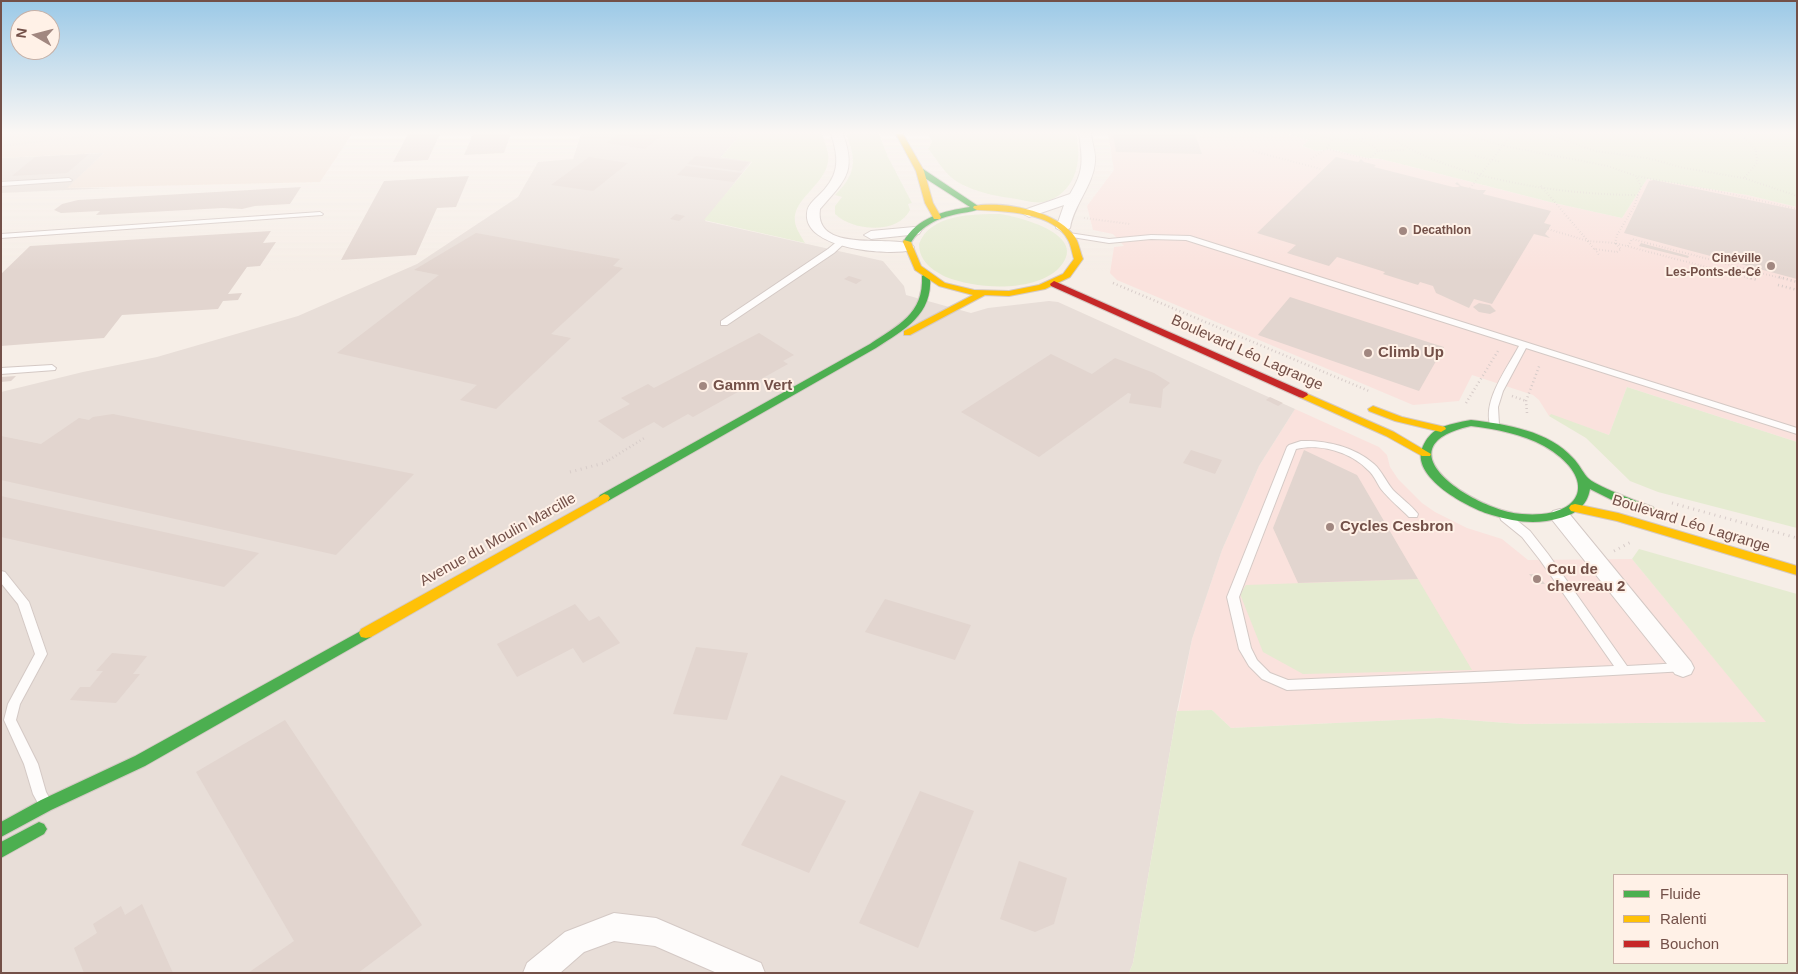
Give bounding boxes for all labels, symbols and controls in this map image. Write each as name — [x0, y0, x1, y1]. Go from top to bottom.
north arrow — [10, 10, 60, 60]
text: N — [13, 27, 30, 39]
place label: Decathlon — [1413, 224, 1471, 238]
marker: Decathlon — [1397, 225, 1409, 237]
place label: Cinéville Les-Ponts-de-Cé — [1666, 252, 1761, 280]
marker: Cinéville Les-Ponts-de-Cé — [1765, 260, 1777, 272]
street label: Boulevard Léo Lagrange — [1168, 311, 1326, 395]
place label: Climb Up — [1378, 344, 1444, 362]
marker: Climb Up — [1362, 347, 1374, 359]
place label: Gamm Vert — [713, 377, 792, 395]
marker: Gamm Vert — [697, 380, 709, 392]
street label: Avenue du Moulin Marcille — [417, 490, 579, 590]
street label: Boulevard Léo Lagrange — [1610, 491, 1772, 557]
place label: Cycles Cesbron — [1340, 518, 1453, 536]
marker: Cycles Cesbron — [1324, 521, 1336, 533]
place label: Cou de chevreau 2 — [1547, 561, 1625, 596]
marker: Cou de chevreau 2 — [1531, 573, 1543, 585]
legend — [1613, 874, 1788, 964]
text: Fluide — [1660, 885, 1701, 902]
text: Ralenti — [1660, 910, 1707, 927]
text: Bouchon — [1660, 935, 1719, 952]

